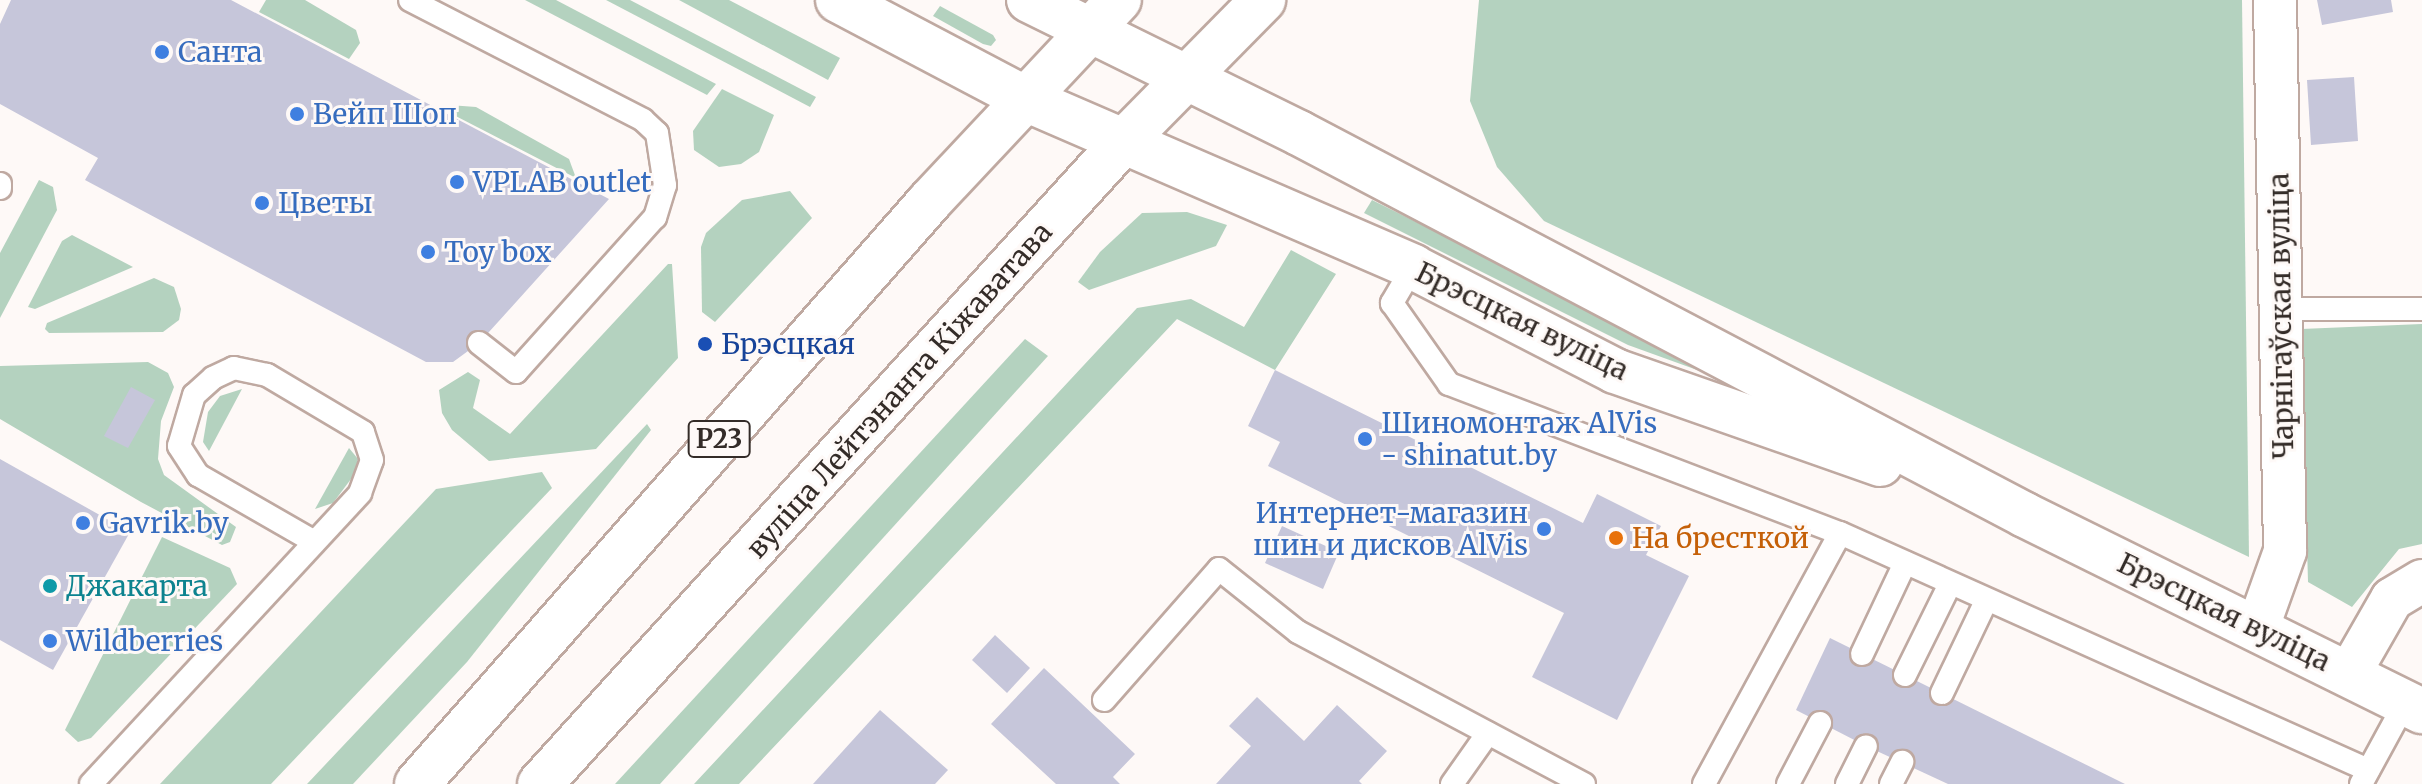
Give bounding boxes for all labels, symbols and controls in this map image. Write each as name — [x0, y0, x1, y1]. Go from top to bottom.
place label: Санта — [178, 35, 262, 69]
marker: Санта — [153, 43, 171, 61]
place label: Вейп Шоп — [313, 97, 457, 131]
marker: Вейп Шоп — [288, 105, 306, 123]
place label: VPLAB outlet — [473, 165, 651, 199]
marker: VPLAB outlet — [448, 173, 466, 191]
street label: Чарнігаўская вуліца — [2262, 173, 2300, 459]
place label: Цветы — [278, 186, 372, 220]
marker: Цветы — [253, 194, 271, 212]
street label: вуліца Лейтэнанта Кіжаватава — [739, 215, 1059, 565]
place label: Toy box — [444, 235, 551, 269]
marker: Toy box — [419, 243, 437, 261]
street label: Брэсцкая вуліца — [1410, 255, 1634, 387]
place label: Брэсцкая — [721, 327, 855, 361]
marker: Брэсцкая — [696, 335, 714, 353]
place label: Шиномонтаж AlVis - shinatut.by — [1381, 406, 1657, 472]
road number: Р23 — [687, 417, 751, 461]
marker: Шиномонтаж AlVis - shinatut.by — [1356, 430, 1374, 448]
place label: Интернет-магазин шин и дисков AlVis — [1253, 496, 1528, 562]
place label: Gavrik.by — [99, 506, 229, 540]
marker: Gavrik.by — [74, 514, 92, 532]
marker: Интернет-магазин шин и дисков AlVis — [1535, 520, 1553, 538]
place label: На бресткой — [1632, 521, 1809, 555]
marker: На бресткой — [1607, 529, 1625, 547]
street label: Брэсцкая вуліца — [2112, 546, 2336, 678]
place label: Джакарта — [66, 569, 208, 603]
marker: Джакарта — [41, 577, 59, 595]
place label: Wildberries — [66, 624, 223, 658]
marker: Wildberries — [41, 632, 59, 650]

